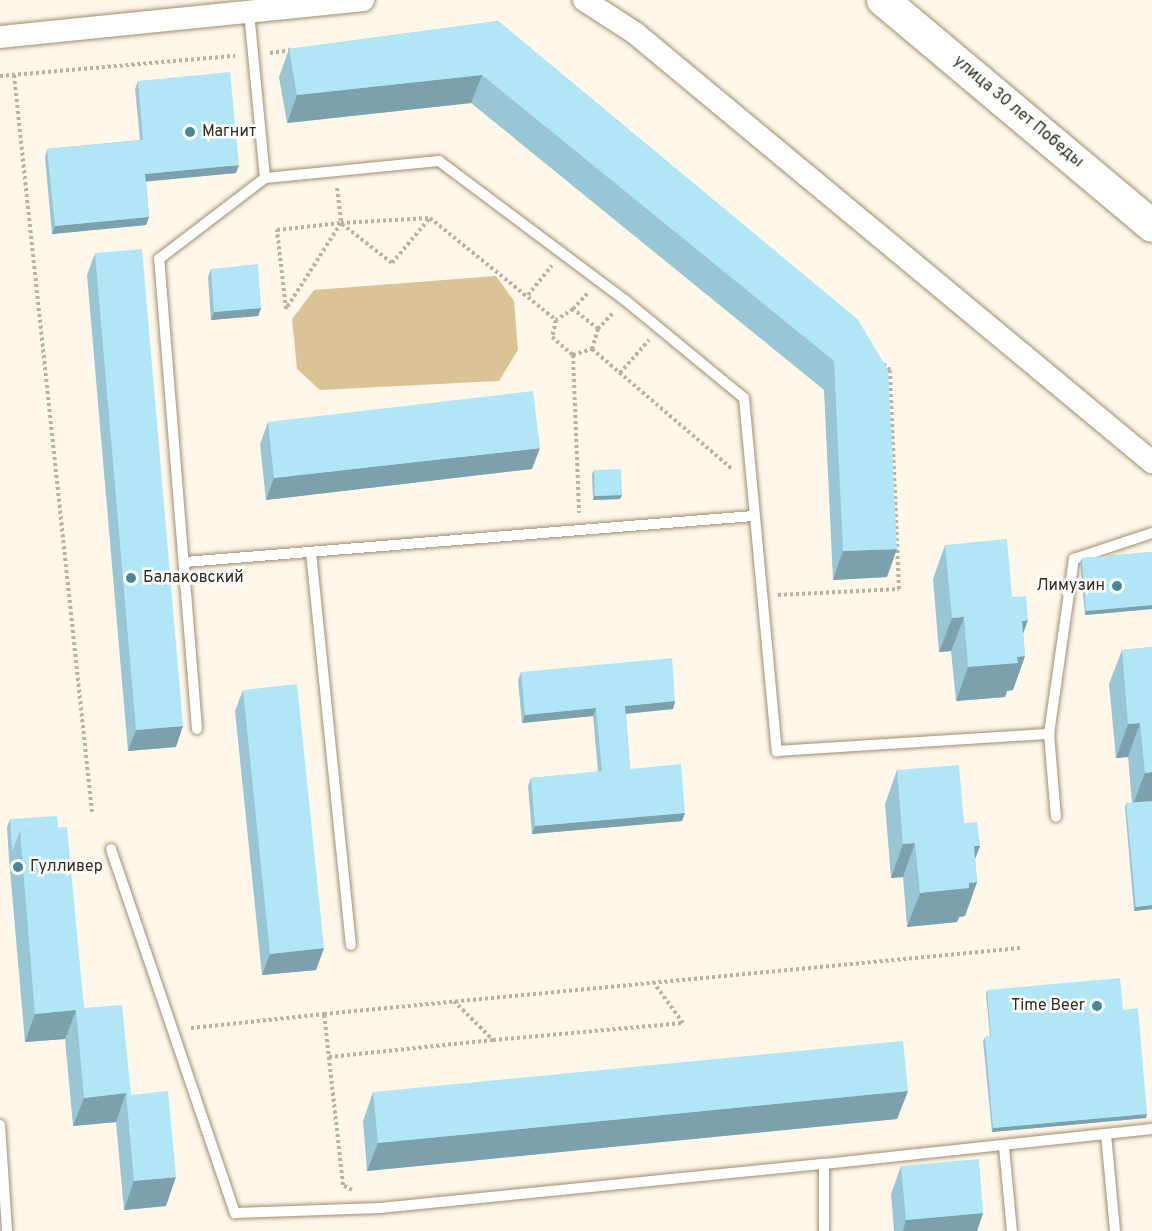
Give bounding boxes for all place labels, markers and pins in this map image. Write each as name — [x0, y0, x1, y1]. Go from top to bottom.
place label: Магнит — [202, 122, 256, 142]
marker: Магнит — [183, 125, 197, 139]
place label: Балаковский — [143, 568, 244, 588]
marker: Балаковский — [124, 571, 138, 585]
place label: Лимузин — [1036, 576, 1105, 596]
marker: Лимузин — [1110, 579, 1124, 593]
place label: Гулливер — [30, 857, 103, 877]
marker: Гулливер — [11, 860, 25, 874]
place label: Time Beer — [1011, 996, 1085, 1016]
marker: Time Beer — [1090, 999, 1104, 1013]

